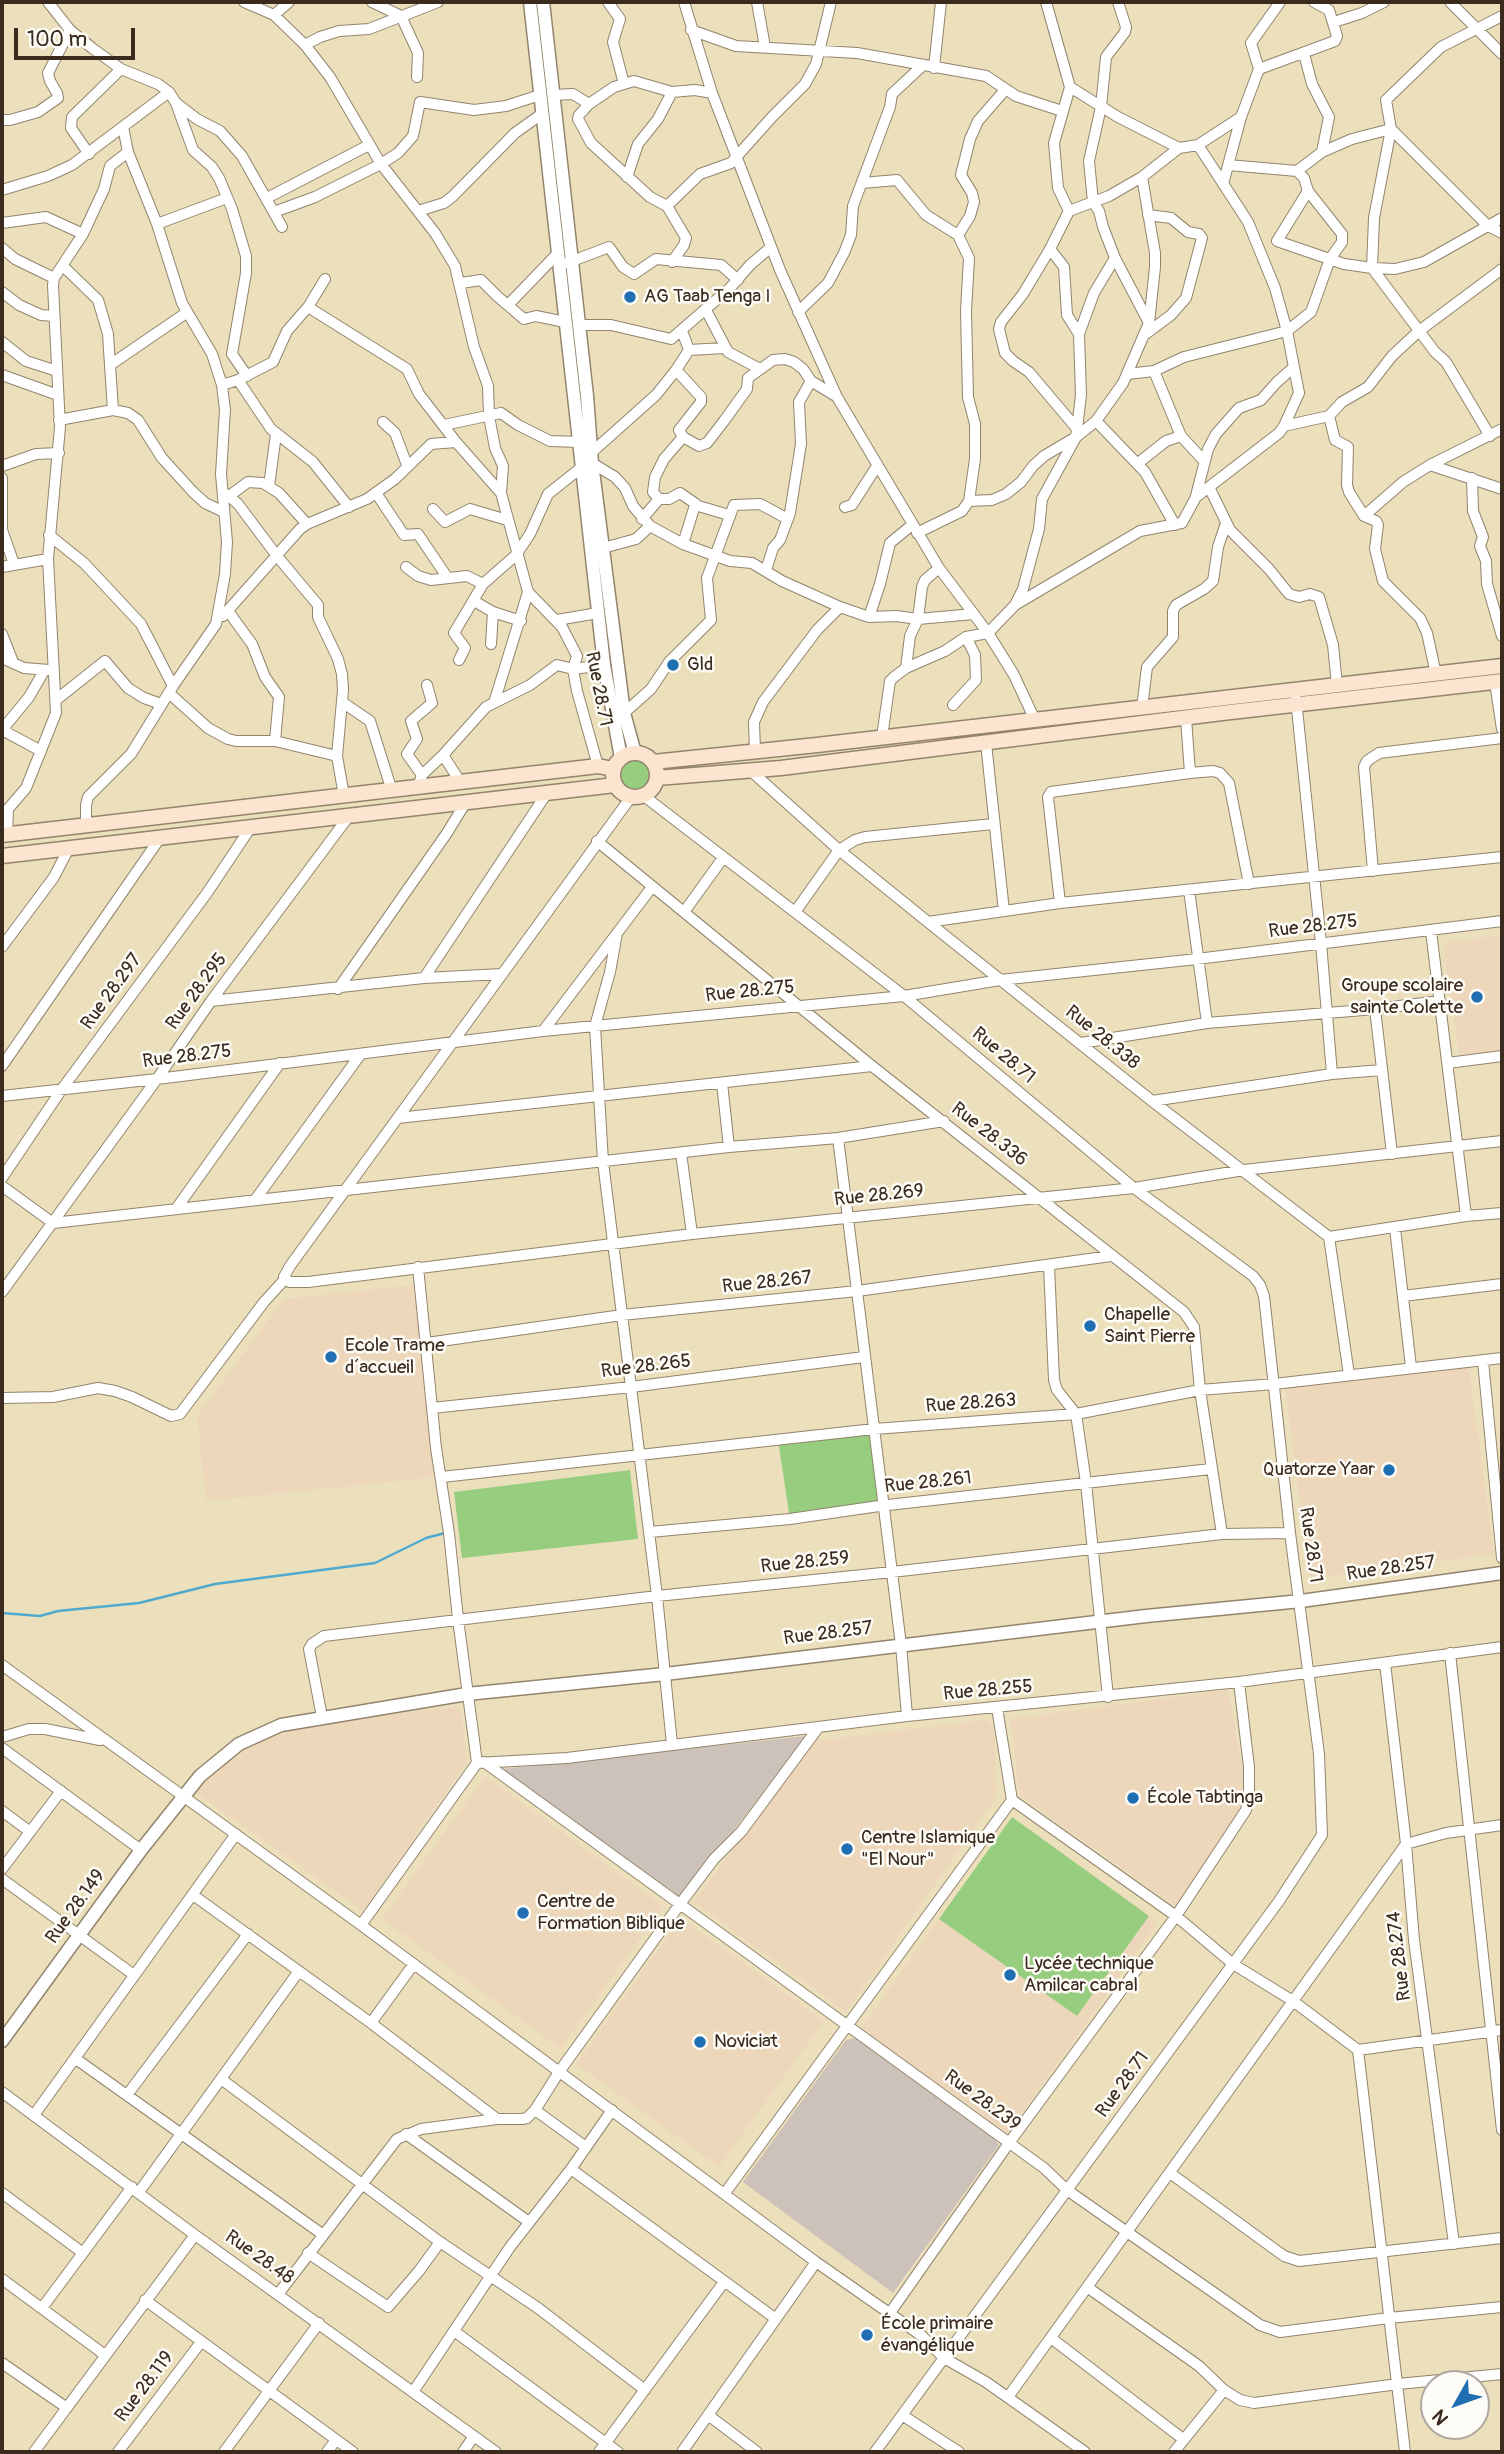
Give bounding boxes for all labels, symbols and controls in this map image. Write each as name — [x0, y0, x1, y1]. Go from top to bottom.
scale bar — [18, 14, 138, 58]
text: 100 m — [27, 26, 87, 53]
place label: AG Taab Tenga I — [644, 286, 771, 308]
marker: AG Taab Tenga I — [622, 289, 638, 305]
street label: Rue 28.71 — [580, 650, 616, 728]
place label: Gld — [687, 654, 713, 676]
marker: Gld — [665, 657, 681, 673]
street label: Rue 28.275 — [1267, 910, 1359, 944]
street label: Rue 28.297 — [77, 949, 147, 1035]
street label: Rue 28.295 — [162, 949, 232, 1035]
place label: Groupe scolaire sainte Colette — [1341, 975, 1463, 1019]
street label: Rue 28.275 — [704, 976, 796, 1008]
marker: Groupe scolaire sainte Colette — [1469, 989, 1485, 1005]
street label: Rue 28.338 — [1060, 1001, 1144, 1075]
street label: Rue 28.71 — [967, 1023, 1039, 1089]
street label: Rue 28.275 — [141, 1040, 233, 1074]
street label: Rue 28.336 — [946, 1098, 1032, 1172]
street label: Rue 28.269 — [833, 1180, 925, 1212]
street label: Rue 28.267 — [721, 1267, 813, 1299]
place label: Chapelle Saint Pierre — [1104, 1304, 1195, 1348]
marker: Chapelle Saint Pierre — [1082, 1318, 1098, 1334]
place label: Ecole Trame d´accueil — [345, 1335, 445, 1379]
marker: Ecole Trame d´accueil — [323, 1349, 339, 1365]
street label: Rue 28.265 — [600, 1350, 692, 1384]
street label: Rue 28.263 — [925, 1389, 1017, 1419]
place label: Quatorze Yaar — [1263, 1459, 1375, 1481]
marker: Quatorze Yaar — [1381, 1462, 1397, 1478]
street label: Rue 28.261 — [883, 1467, 973, 1499]
street label: Rue 28.71 — [1293, 1506, 1327, 1584]
street label: Rue 28.259 — [759, 1547, 851, 1579]
street label: Rue 28.257 — [1345, 1551, 1437, 1587]
street label: Rue 28.257 — [782, 1617, 874, 1651]
street label: Rue 28.255 — [942, 1676, 1034, 1706]
place label: École Tabtinga — [1147, 1787, 1263, 1809]
marker: École Tabtinga — [1125, 1790, 1141, 1806]
place label: Centre Islamique "El Nour" — [861, 1827, 995, 1871]
marker: Centre Islamique "El Nour" — [839, 1841, 855, 1857]
street label: Rue 28.149 — [41, 1865, 111, 1949]
place label: Centre de Formation Biblique — [537, 1891, 685, 1935]
marker: Centre de Formation Biblique — [515, 1905, 531, 1921]
street label: Rue 28.274 — [1383, 1910, 1417, 2002]
place label: Lycée technique Amilcar cabral — [1024, 1953, 1154, 1997]
marker: Lycée technique Amilcar cabral — [1002, 1967, 1018, 1983]
place label: Noviciat — [714, 2031, 778, 2053]
marker: Noviciat — [692, 2034, 708, 2050]
street label: Rue 28.71 — [1091, 2048, 1155, 2122]
street label: Rue 28.239 — [939, 2066, 1025, 2136]
street label: Rue 28.48 — [220, 2226, 298, 2290]
place label: École primaire évangélique — [881, 2313, 993, 2357]
marker: École primaire évangélique — [859, 2327, 875, 2343]
street label: Rue 28.119 — [111, 2347, 179, 2427]
north arrow — [1420, 2370, 1490, 2440]
text: N — [1427, 2405, 1454, 2430]

